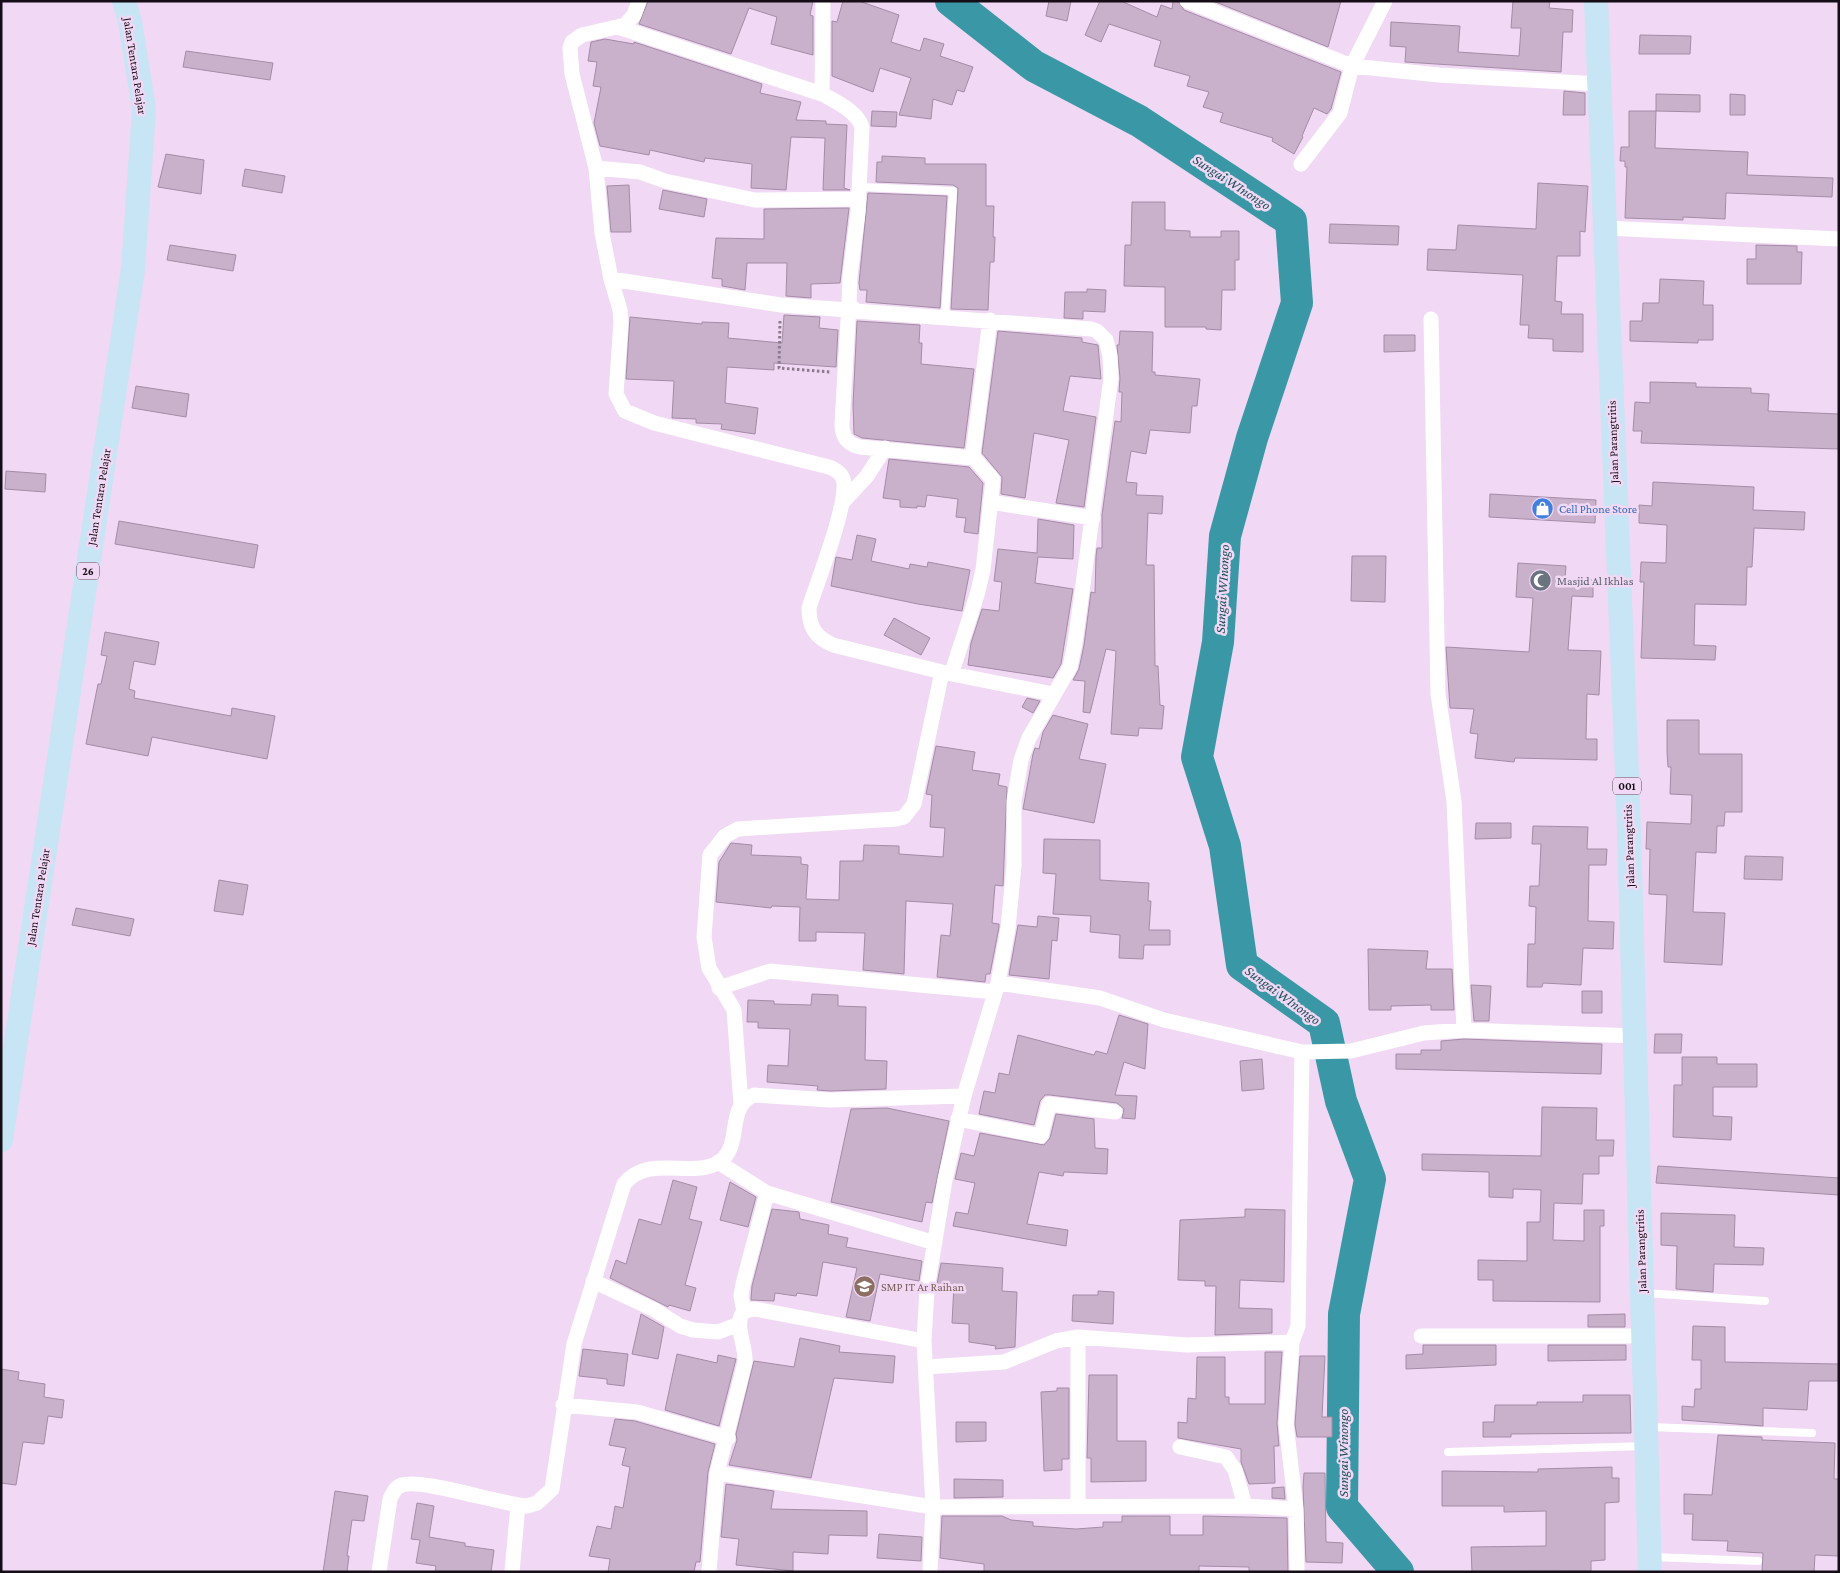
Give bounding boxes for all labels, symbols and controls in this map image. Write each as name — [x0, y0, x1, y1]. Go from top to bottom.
street label: Jalan Tentara Pelajar — [120, 15, 150, 116]
water label: Sungai WInongo — [1190, 151, 1274, 213]
street label: Jalan Parangtritis — [1605, 400, 1621, 485]
street label: Jalan Tentara Pelajar — [84, 447, 114, 548]
shop icon: Cell Phone Store — [1531, 497, 1555, 521]
place label: Cell Phone Store — [1559, 502, 1637, 516]
water label: Sungai WInongo — [1212, 544, 1232, 634]
road number: 26 — [77, 562, 99, 580]
mosque icon: Masjid Al Ikhlas — [1529, 569, 1553, 593]
place label: Masjid Al Ikhlas — [1557, 574, 1634, 588]
road number: 001 — [1613, 778, 1641, 794]
street label: Jalan Parangtritis — [1621, 804, 1637, 889]
street label: Jalan Tentara Pelajar — [23, 847, 53, 948]
water label: Sungai WInongo — [1242, 962, 1324, 1028]
street label: Jalan Parangtritis — [1633, 1209, 1649, 1294]
school or university icon: SMP IT Ar Raihan — [853, 1275, 877, 1299]
place label: SMP IT Ar Raihan — [881, 1280, 965, 1294]
water label: Sungai Winongo — [1335, 1409, 1351, 1497]

